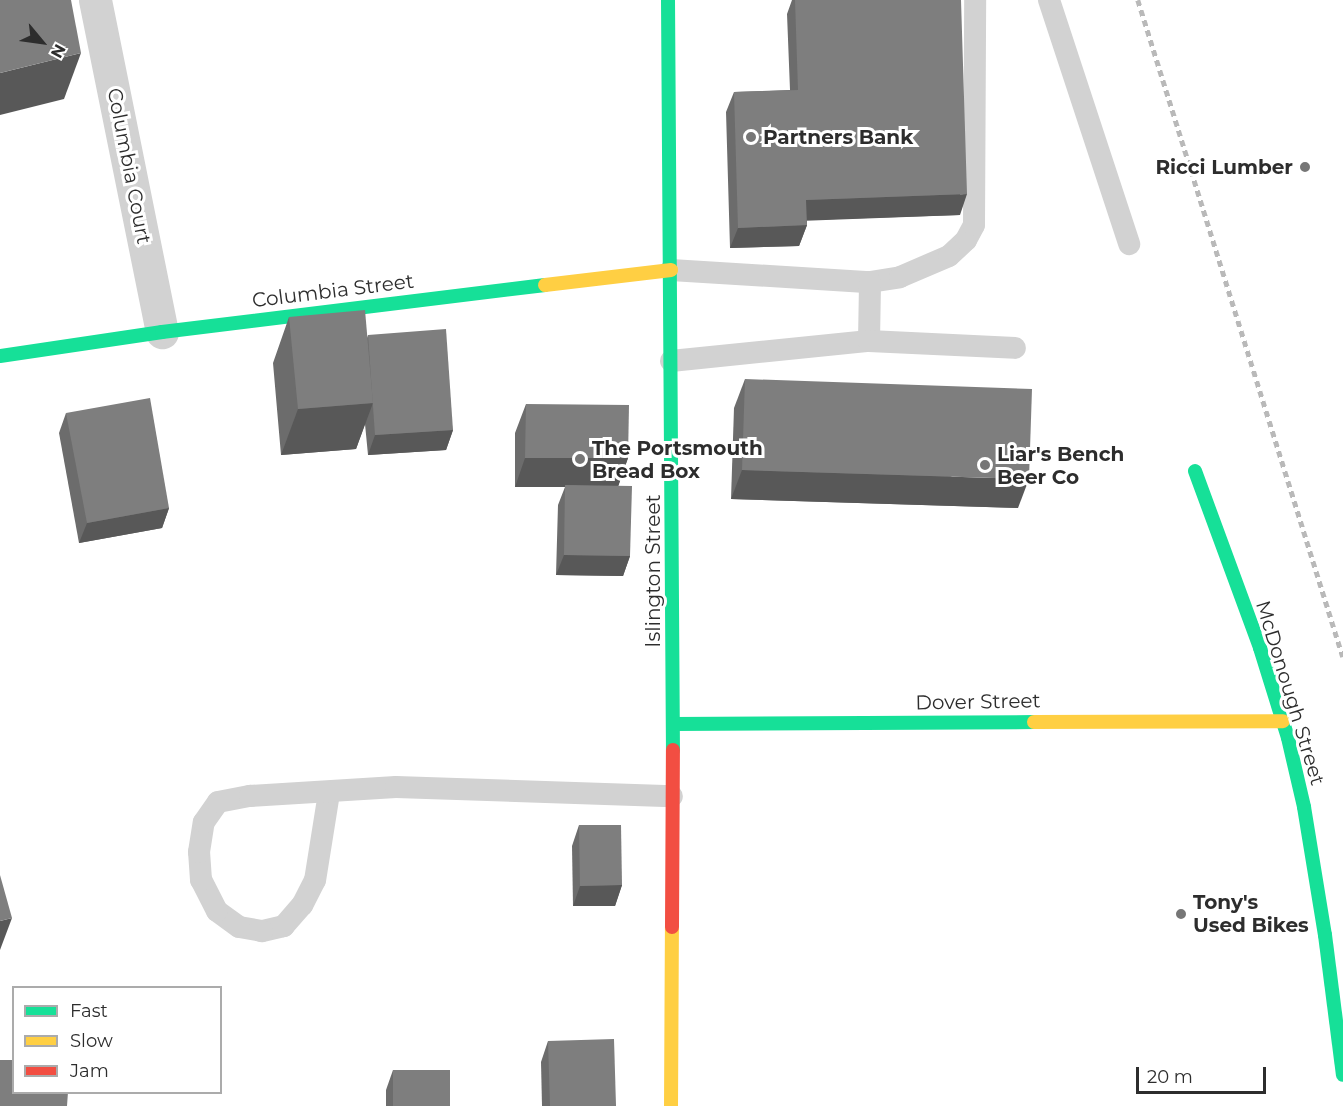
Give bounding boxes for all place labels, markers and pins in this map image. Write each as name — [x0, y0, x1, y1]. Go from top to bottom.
place label: Partners Bank — [763, 125, 913, 149]
marker: Partners Bank — [744, 130, 758, 144]
place label: Ricci Lumber — [1155, 155, 1293, 179]
marker: Ricci Lumber — [1298, 160, 1312, 174]
place label: The Portsmouth Bread Box — [592, 436, 763, 483]
place label: Liar's Bench Beer Co — [997, 442, 1124, 489]
marker: The Portsmouth Bread Box — [573, 452, 587, 466]
marker: Liar's Bench Beer Co — [978, 458, 992, 472]
place label: Tony's Used Bikes — [1193, 891, 1309, 938]
marker: Tony's Used Bikes — [1174, 907, 1188, 921]

